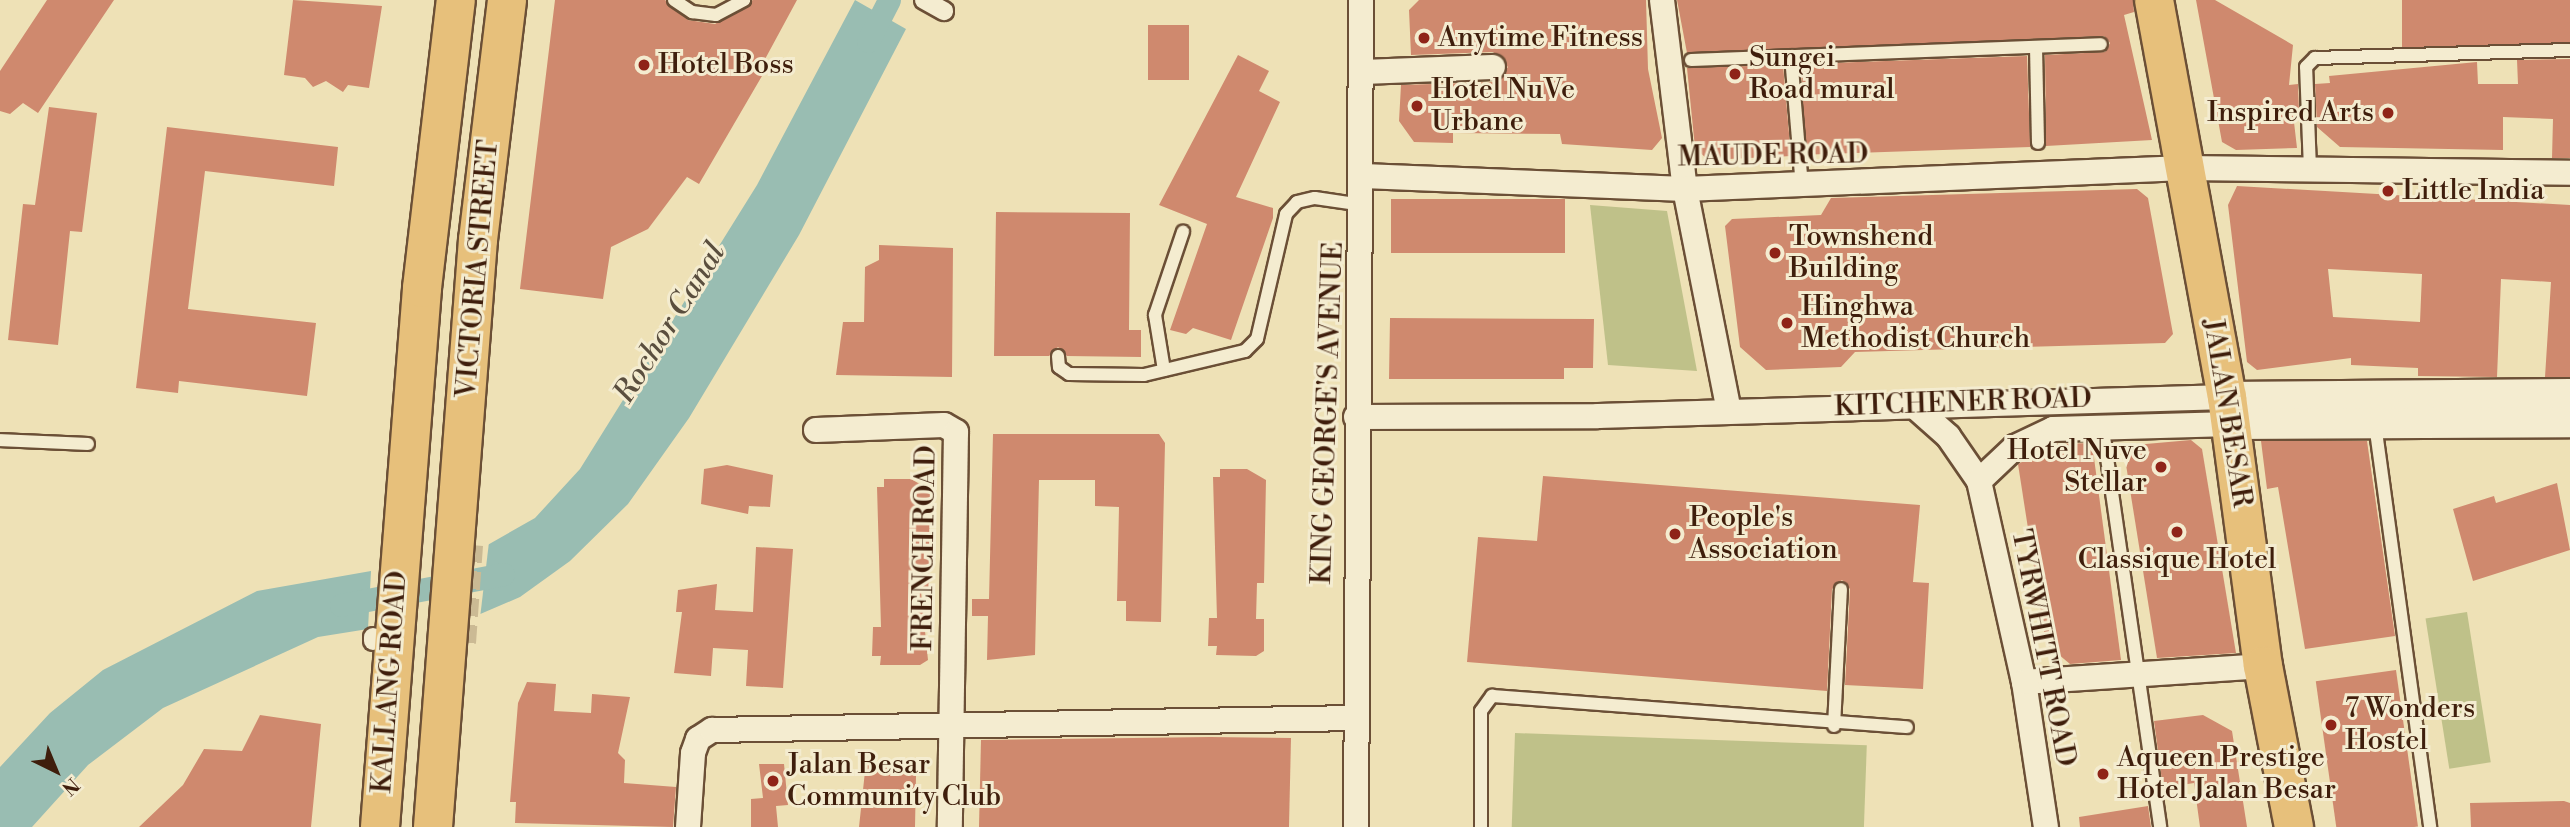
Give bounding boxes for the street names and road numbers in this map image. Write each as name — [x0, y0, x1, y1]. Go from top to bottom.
street label: VICTORIA STREET — [450, 138, 506, 400]
street label: MAUDE ROAD — [1677, 138, 1869, 174]
street label: KING GEORGE'S AVENUE — [1305, 241, 1351, 585]
street label: JALAN BESAR — [2196, 317, 2258, 509]
street label: KITCHENER ROAD — [1834, 382, 2092, 424]
street label: FRENCH ROAD — [906, 445, 944, 651]
street label: TYRWHITT ROAD — [2004, 527, 2082, 769]
street label: KALLANG ROAD — [365, 570, 415, 794]

